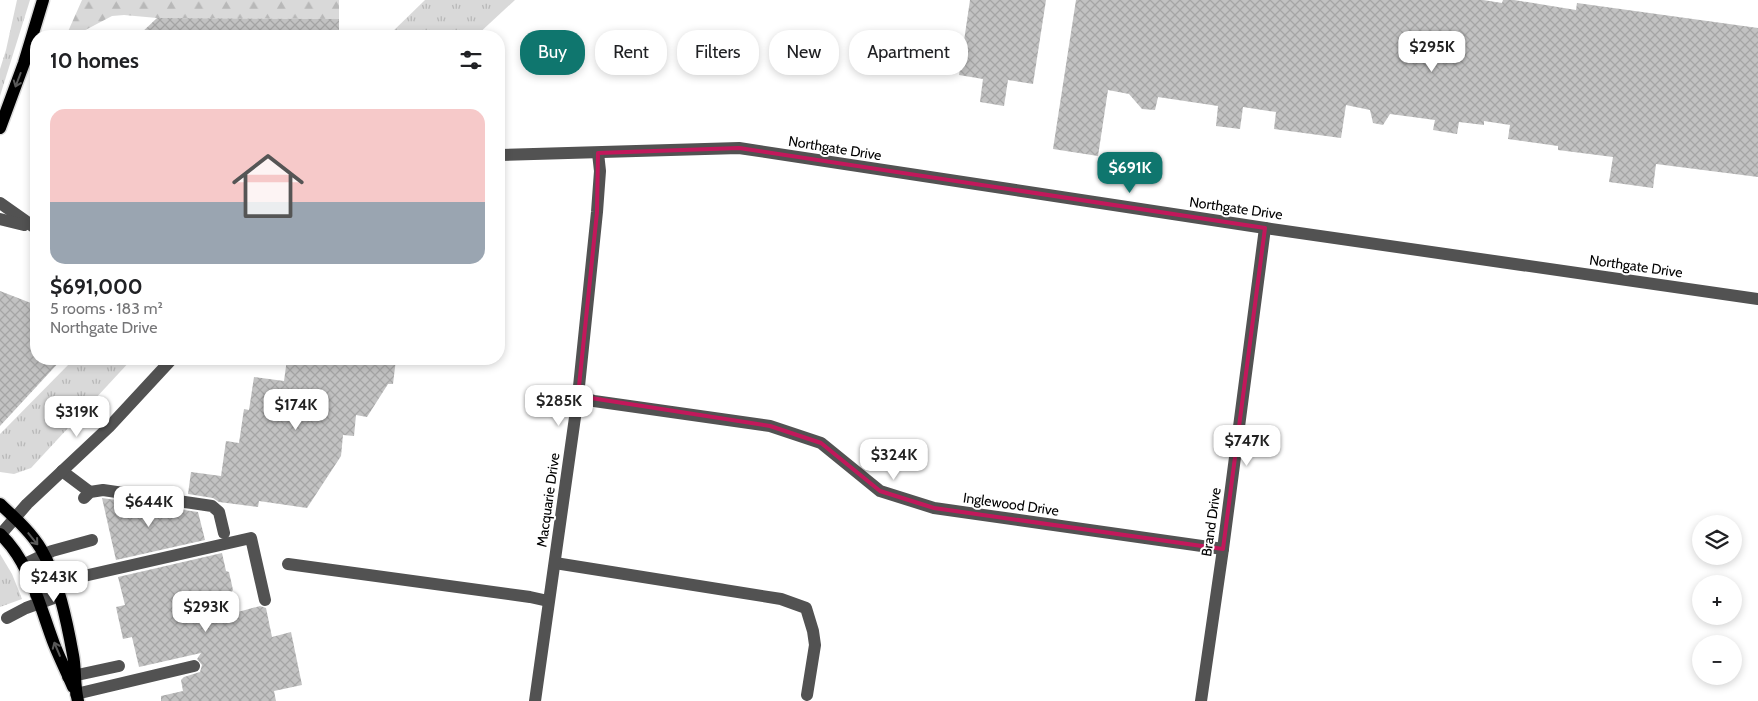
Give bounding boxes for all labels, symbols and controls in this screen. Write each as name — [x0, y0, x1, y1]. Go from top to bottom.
chip: Buy — [520, 30, 585, 75]
chip: Rent — [595, 30, 667, 75]
chip: Filters — [677, 30, 759, 75]
chip: New — [769, 30, 839, 75]
chip: Apartment — [849, 30, 968, 75]
pin: $295K — [1397, 30, 1467, 73]
text: $295K — [1409, 37, 1455, 56]
icon: filters — [457, 46, 485, 74]
text: 10 homes — [50, 48, 139, 73]
one-way arrow — [13, 72, 22, 87]
street label: Northgate Drive — [787, 132, 883, 164]
icon: home — [223, 141, 313, 231]
pin: $691K — [1095, 152, 1165, 194]
text: $691K — [1108, 158, 1152, 177]
street label: Northgate Drive — [1188, 193, 1284, 223]
street label: Northgate Drive — [1588, 251, 1684, 281]
text: $691,000 — [50, 274, 143, 299]
text: 5 rooms · 183 m² — [50, 299, 163, 318]
text: Northgate Drive — [50, 318, 157, 337]
pin: $285K — [524, 384, 594, 427]
pin: $174K — [261, 388, 331, 431]
text: $285K — [536, 391, 582, 410]
text: $174K — [275, 395, 317, 414]
pin: $319K — [42, 396, 112, 438]
text: $319K — [56, 402, 98, 421]
pin: $747K — [1212, 424, 1282, 467]
text: $747K — [1224, 431, 1270, 450]
pin: $324K — [859, 438, 929, 481]
text: $324K — [871, 445, 917, 464]
street label: Macquarie Drive — [532, 452, 564, 548]
pin: $644K — [114, 486, 184, 528]
street label: Brand Drive — [1197, 486, 1225, 558]
street label: Inglewood Drive — [962, 488, 1060, 520]
text: $644K — [125, 492, 173, 511]
map controls — [1692, 515, 1742, 685]
button: layers — [1692, 515, 1742, 565]
one-way arrow — [28, 532, 39, 545]
pin: $243K — [19, 560, 89, 603]
text: $243K — [31, 567, 77, 586]
button: + — [1692, 575, 1742, 625]
pin: $293K — [171, 590, 241, 633]
text: $293K — [183, 597, 229, 616]
button: − — [1692, 635, 1742, 685]
one-way arrow — [51, 642, 60, 657]

